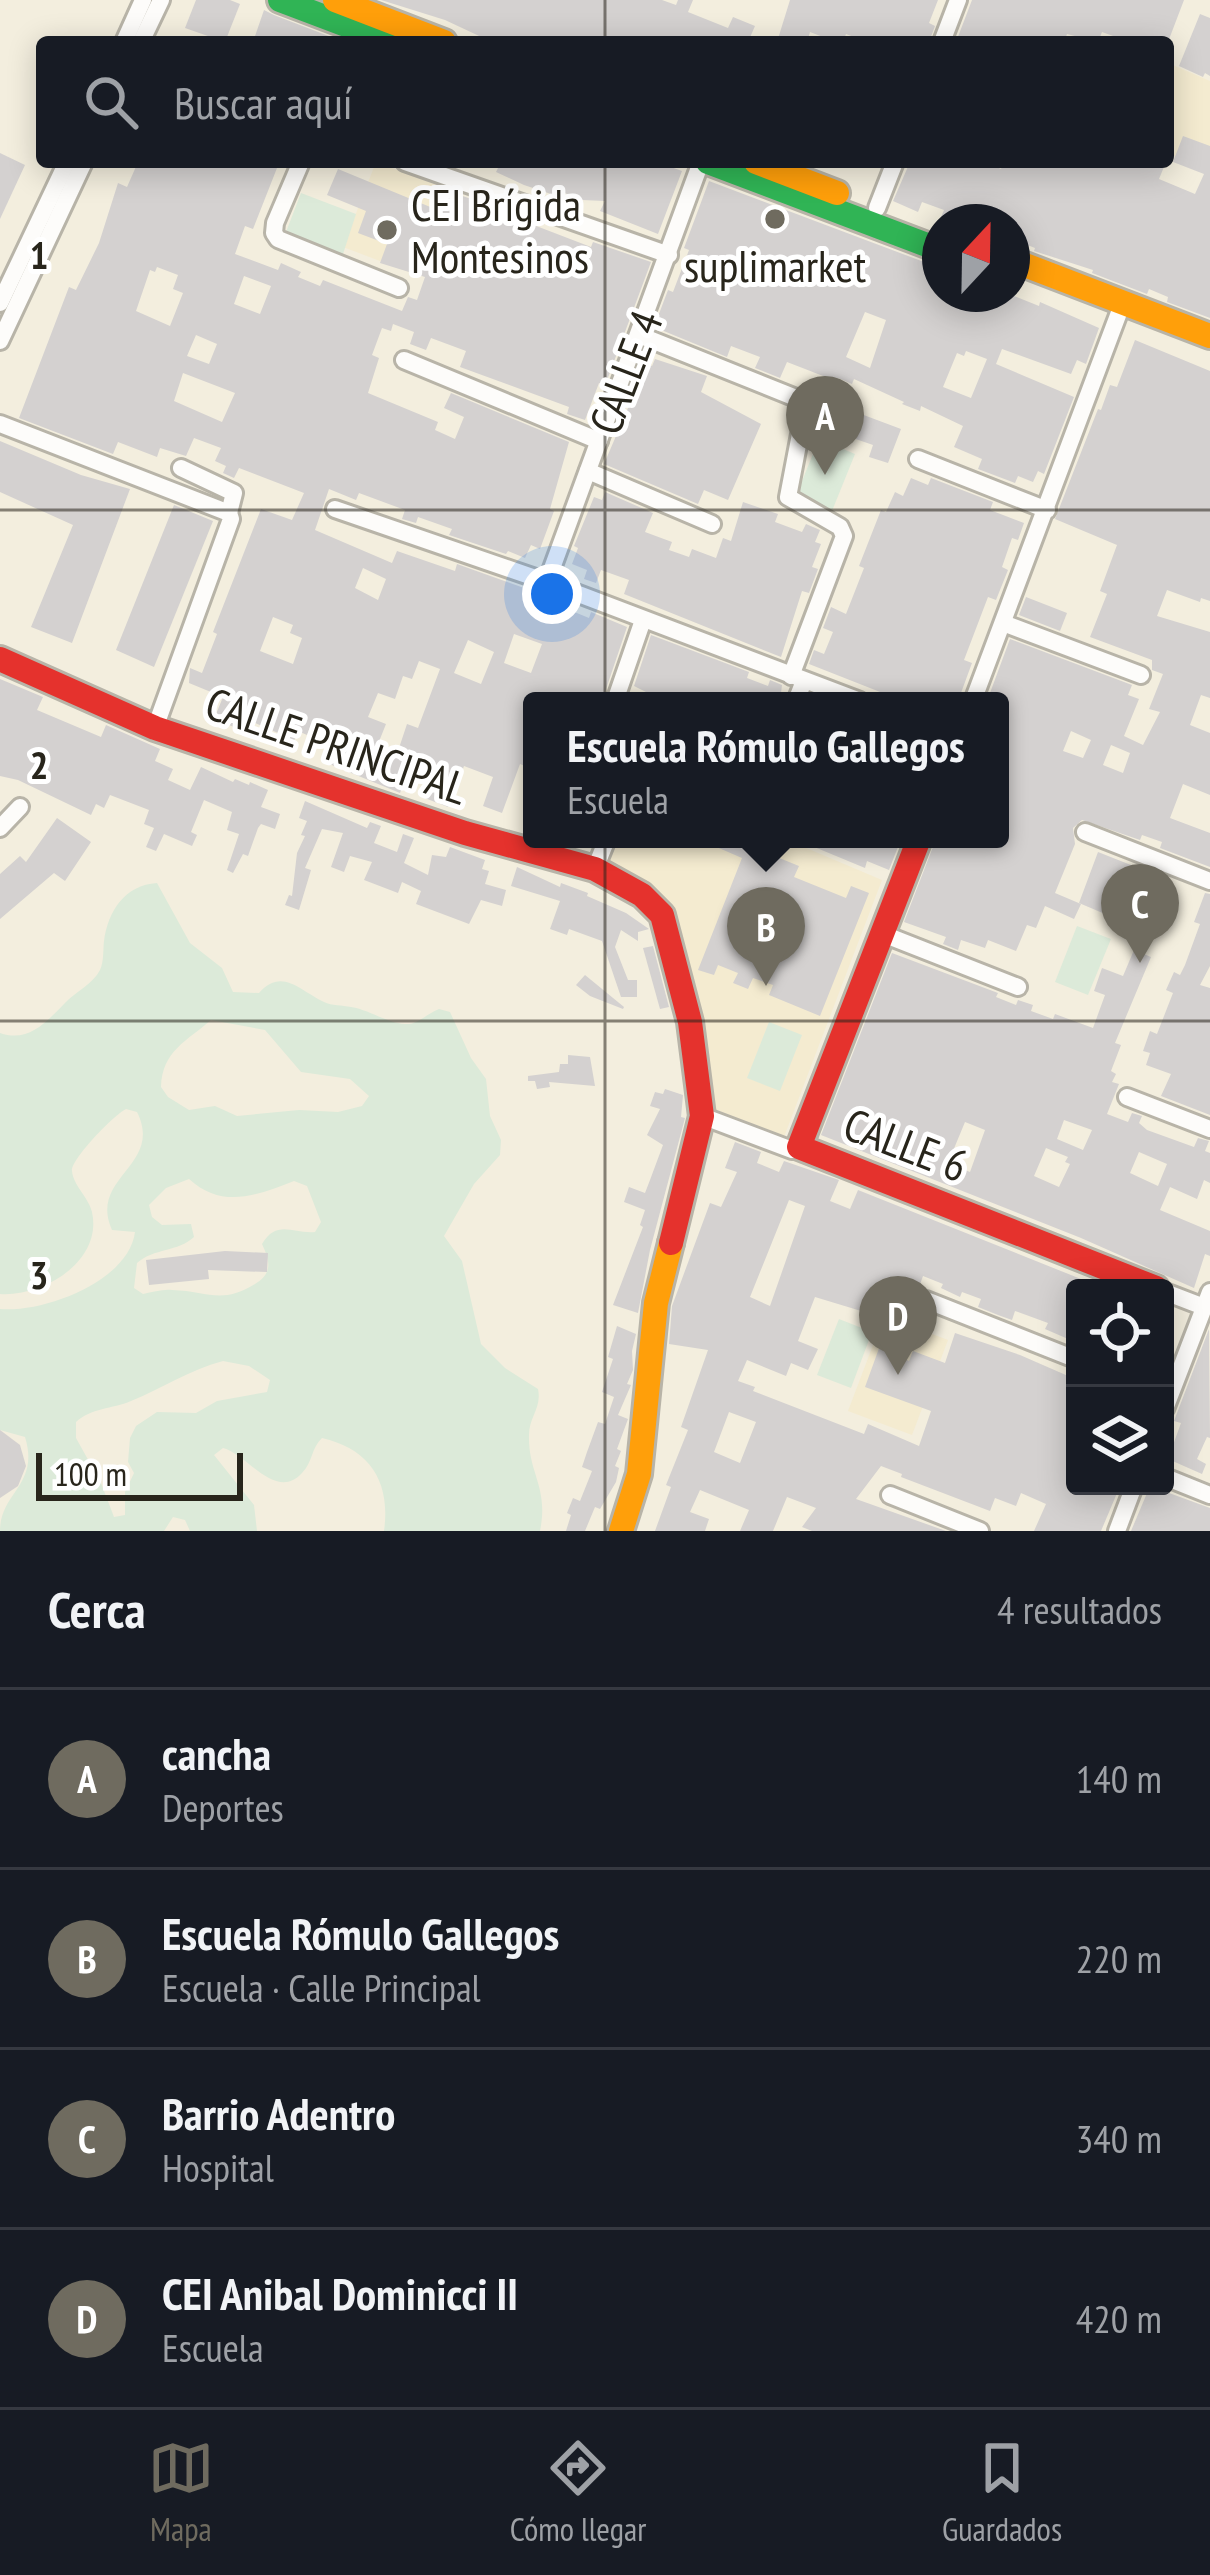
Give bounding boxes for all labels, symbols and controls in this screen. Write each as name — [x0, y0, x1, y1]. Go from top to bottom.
search box — [36, 36, 1174, 168]
icon: search — [78, 69, 144, 135]
text: Buscar aquí — [174, 73, 353, 131]
place label: CEI Brígida Montesinos — [411, 175, 589, 285]
north arrow — [922, 204, 1030, 312]
marker: suplimarket — [762, 206, 788, 232]
marker: CEI Brígida Montesinos — [374, 217, 400, 243]
text: 1 — [30, 229, 48, 280]
place label: suplimarket — [684, 236, 867, 294]
street label: CALLE 4 — [575, 302, 675, 442]
pin: A — [786, 376, 864, 475]
your location — [522, 564, 582, 624]
street label: CALLE PRINCIPAL — [199, 673, 476, 817]
popup — [523, 692, 1009, 848]
text: Escuela Rómulo Gallegos — [567, 716, 965, 774]
text: 2 — [30, 739, 48, 790]
text: Escuela — [567, 774, 669, 825]
pin: C — [1101, 864, 1179, 963]
pin: B — [727, 887, 805, 986]
street label: CALLE 6 — [836, 1094, 976, 1194]
text: 3 — [30, 1249, 48, 1300]
pin: D — [859, 1276, 937, 1375]
map controls — [1066, 1279, 1174, 1495]
button: locate — [1066, 1279, 1174, 1387]
button: layers — [1066, 1387, 1174, 1495]
scale bar — [36, 1447, 243, 1500]
text: 100 m — [54, 1452, 127, 1495]
text: Cerca — [48, 1576, 146, 1642]
text: 4 resultados — [997, 1584, 1162, 1635]
text: cancha — [162, 1724, 271, 1782]
text: A — [77, 1753, 97, 1804]
text: 140 m — [1076, 1753, 1162, 1804]
text: Deportes — [162, 1782, 284, 1833]
text: Escuela Rómulo Gallegos — [162, 1904, 559, 1962]
text: B — [77, 1933, 97, 1984]
text: 220 m — [1076, 1933, 1162, 1984]
text: Escuela · Calle Principal — [162, 1962, 481, 2013]
text: Barrio Adentro — [162, 2084, 395, 2142]
text: C — [78, 2113, 96, 2164]
text: 340 m — [1076, 2113, 1162, 2164]
text: Hospital — [162, 2142, 274, 2193]
text: CEI Anibal Dominicci II — [162, 2264, 518, 2322]
text: D — [77, 2293, 97, 2344]
text: 420 m — [1076, 2293, 1162, 2344]
text: Escuela — [162, 2322, 264, 2373]
tab: Mapa — [148, 2435, 214, 2550]
tab: Cómo llegar — [510, 2435, 646, 2550]
tab: Guardados — [942, 2435, 1062, 2550]

